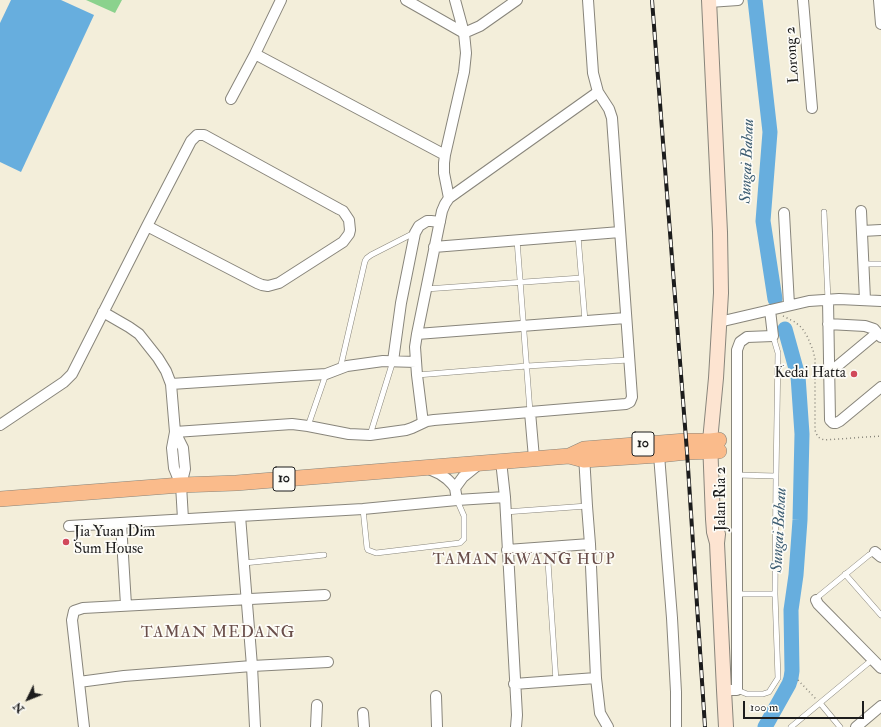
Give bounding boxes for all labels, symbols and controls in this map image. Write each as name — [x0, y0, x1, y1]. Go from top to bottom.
street label: Lorong 2 — [782, 26, 804, 84]
water label: Sungai Bahau — [737, 118, 759, 204]
place label: Kedai Hatta — [774, 365, 846, 383]
marker: Kedai Hatta — [849, 369, 859, 379]
road number: 10 — [632, 432, 654, 456]
road number: 10 — [273, 467, 295, 491]
street label: Jalan Ria 2 — [713, 467, 731, 531]
water label: Sungai Bahau — [768, 487, 792, 573]
place label: Jia Yuan Dim Sum House — [74, 524, 155, 559]
marker: Jia Yuan Dim Sum House — [61, 537, 71, 547]
district label: TAMAN KWANG HUP — [432, 551, 616, 571]
district label: TAMAN MEDANG — [141, 624, 295, 644]
north arrow — [8, 679, 48, 719]
scale bar — [745, 693, 866, 719]
text: N — [11, 699, 27, 716]
text: 100 m — [750, 700, 778, 715]

